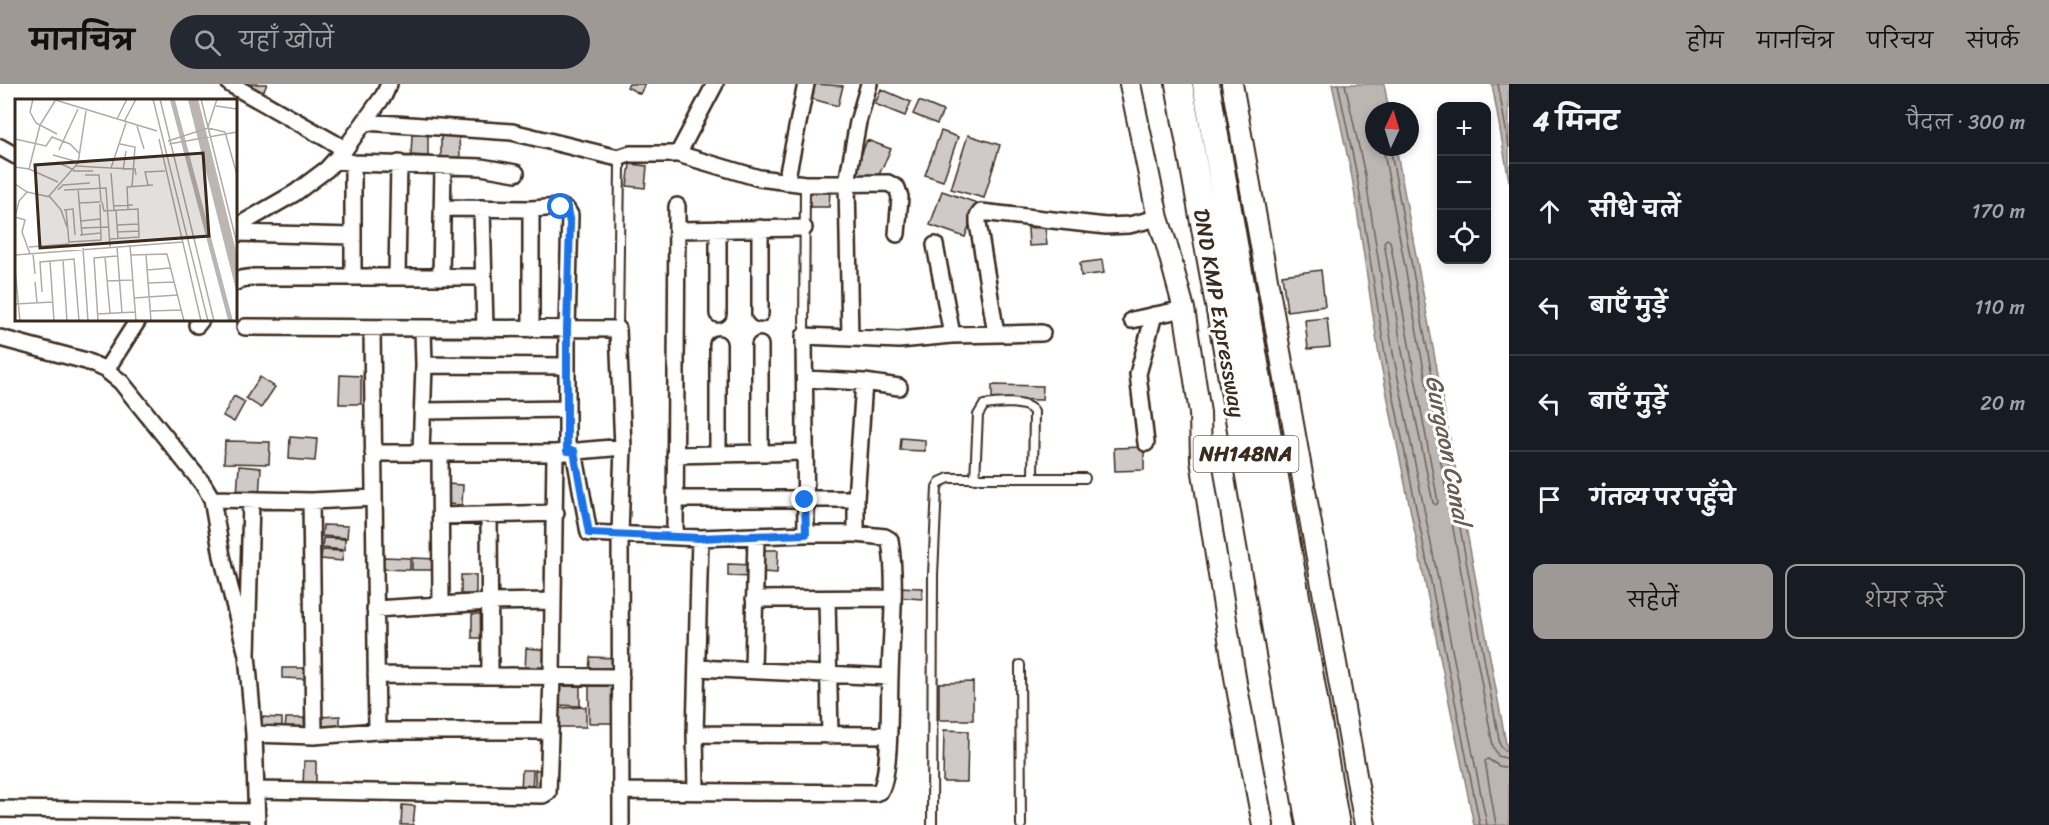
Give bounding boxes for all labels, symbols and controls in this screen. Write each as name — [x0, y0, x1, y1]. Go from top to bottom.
search box — [170, 15, 590, 69]
text: मानचित्र — [30, 16, 134, 65]
text: यहाँ खोजें — [239, 21, 334, 60]
text: होम — [1687, 22, 1724, 60]
text: मानचित्र — [1757, 22, 1834, 60]
text: परिचय — [1867, 22, 1933, 60]
text: संपर्क — [1966, 22, 2019, 60]
icon: search — [191, 26, 224, 59]
text: 4 मिनट — [1533, 98, 1619, 144]
inset map — [15, 99, 237, 321]
north arrow — [1365, 102, 1419, 156]
map controls — [1437, 102, 1491, 264]
button: + — [1437, 102, 1491, 156]
text: पैदल · 300 m — [1906, 105, 2025, 140]
button: − — [1437, 156, 1491, 210]
text: सीधे चलें — [1590, 190, 1680, 229]
route start — [547, 193, 573, 219]
text: 170 m — [1972, 194, 2025, 229]
icon: ahead — [1533, 195, 1566, 228]
street label: DND KMP Expressway — [1182, 206, 1257, 421]
button: locate — [1437, 210, 1491, 264]
text: बाएँ मुड़ें — [1590, 286, 1667, 325]
text: 110 m — [1975, 290, 2025, 325]
icon: left — [1533, 291, 1566, 324]
water label: Gurgaon Canal — [1413, 371, 1484, 534]
text: बाएँ मुड़ें — [1590, 382, 1667, 421]
text: 20 m — [1980, 386, 2025, 421]
icon: left — [1533, 387, 1566, 420]
road number: NH148NA — [1194, 436, 1298, 472]
text: गंतव्य पर पहुँचे — [1590, 478, 1735, 517]
icon: arrive — [1533, 483, 1566, 516]
route end — [791, 486, 817, 512]
button: सहेजें — [1533, 564, 1773, 639]
button: शेयर करें — [1785, 564, 2025, 639]

